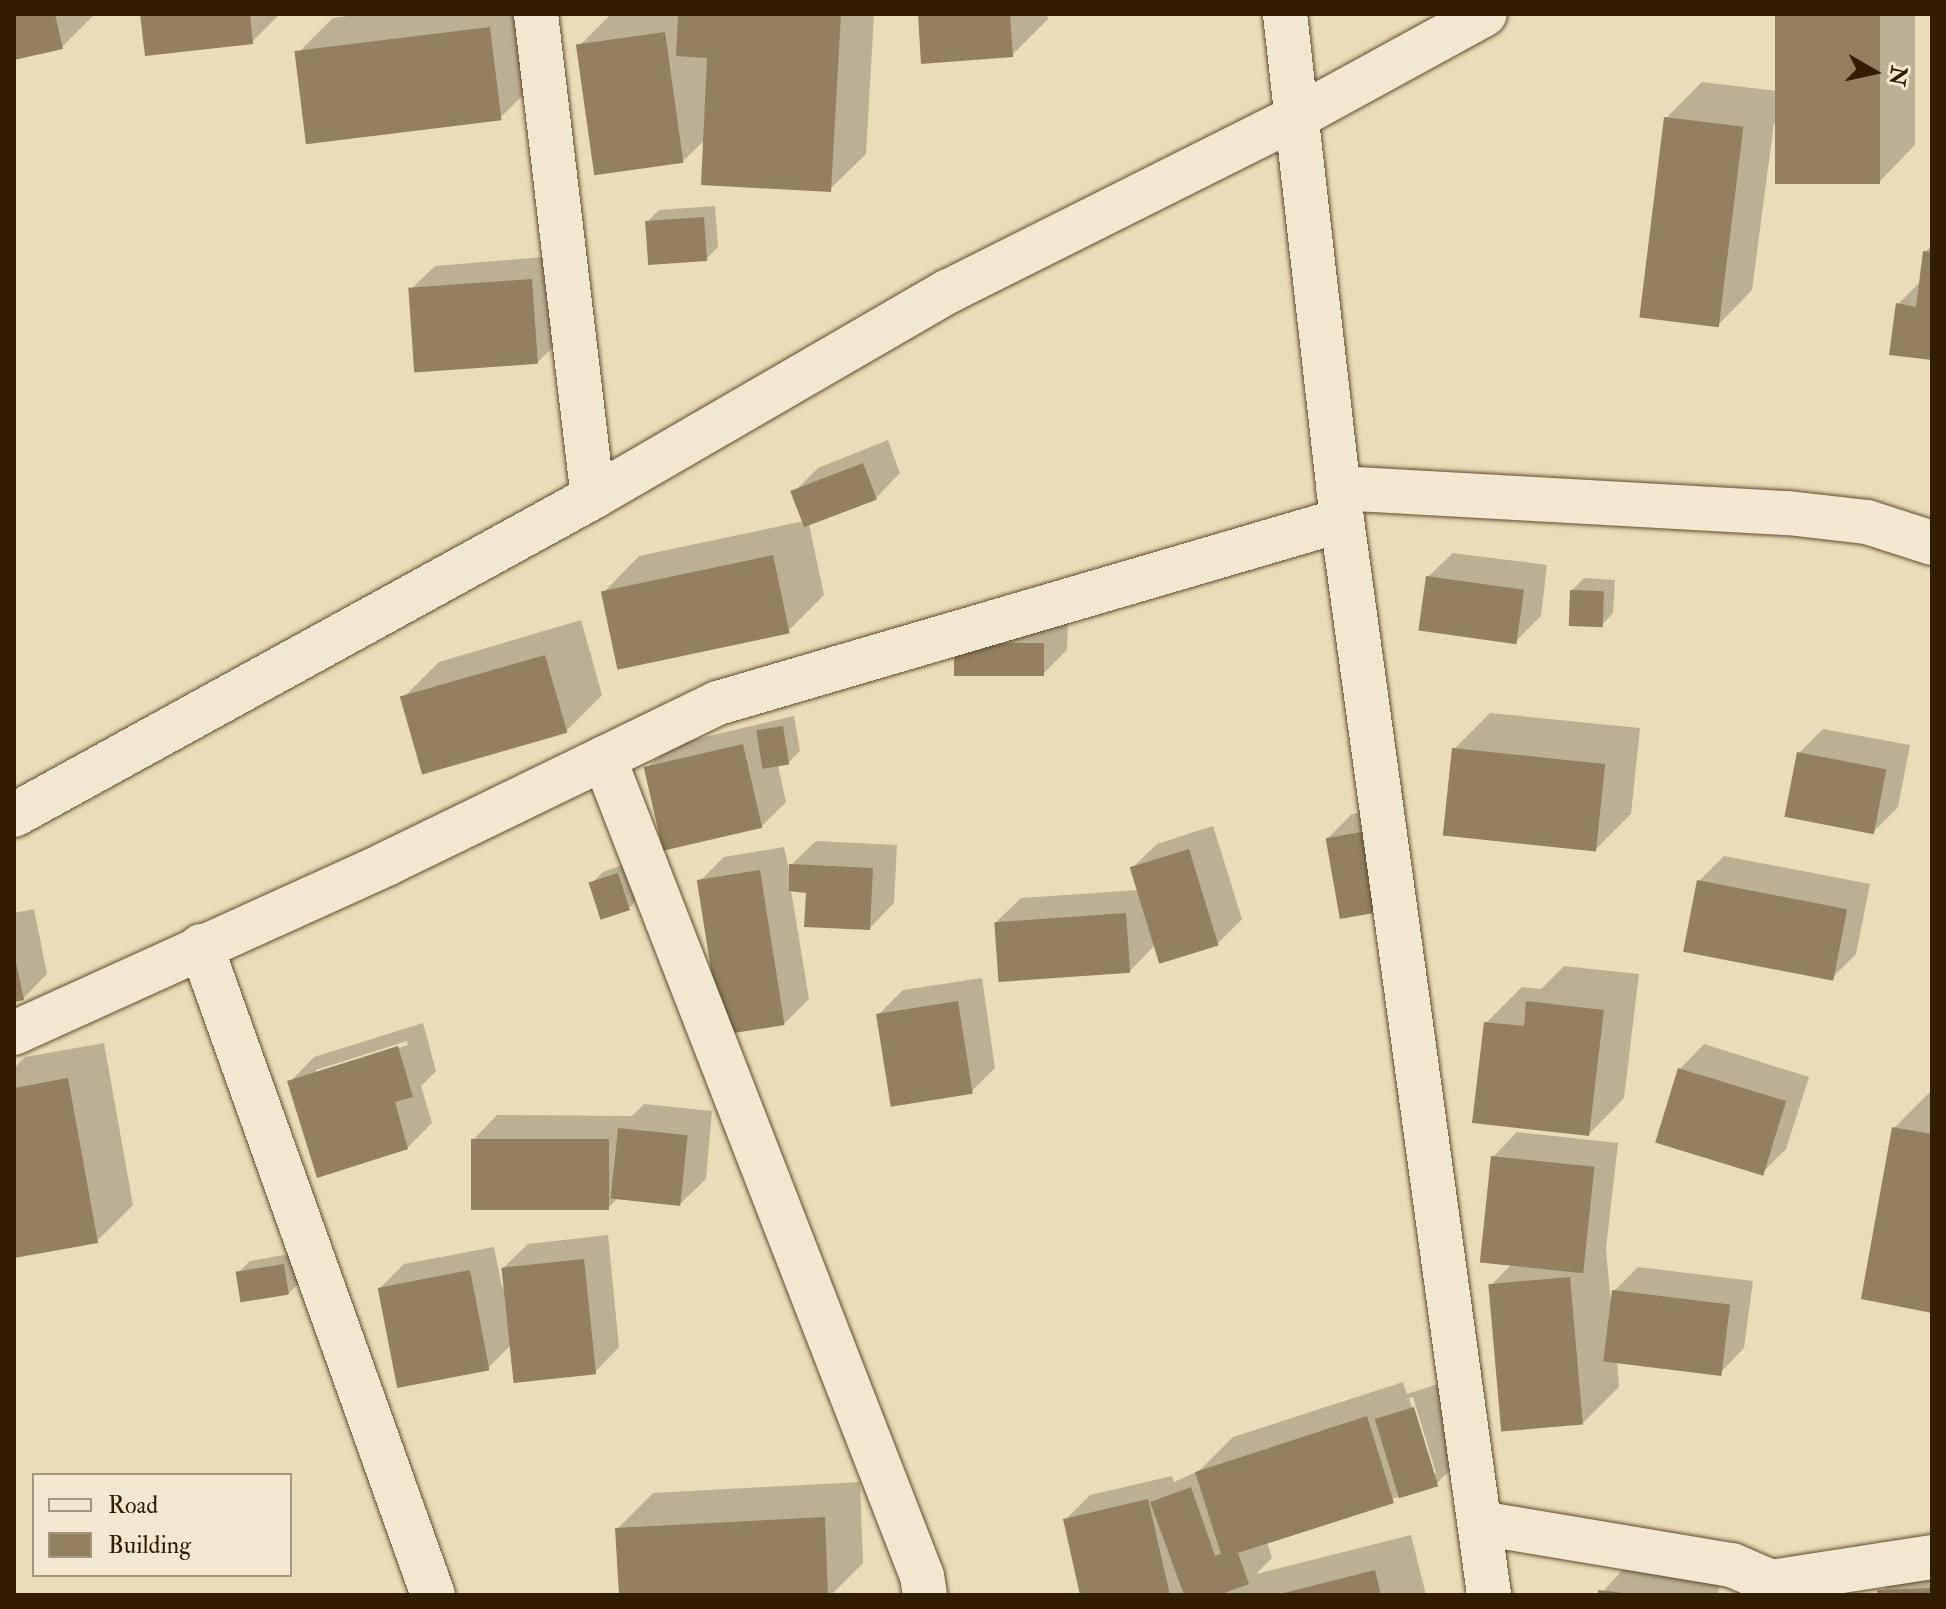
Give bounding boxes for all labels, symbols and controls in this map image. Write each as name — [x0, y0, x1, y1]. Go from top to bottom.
north arrow — [1834, 32, 1914, 112]
text: N — [1882, 64, 1913, 88]
legend — [32, 1473, 292, 1577]
text: Road — [108, 1490, 158, 1521]
text: Building — [108, 1530, 191, 1561]

